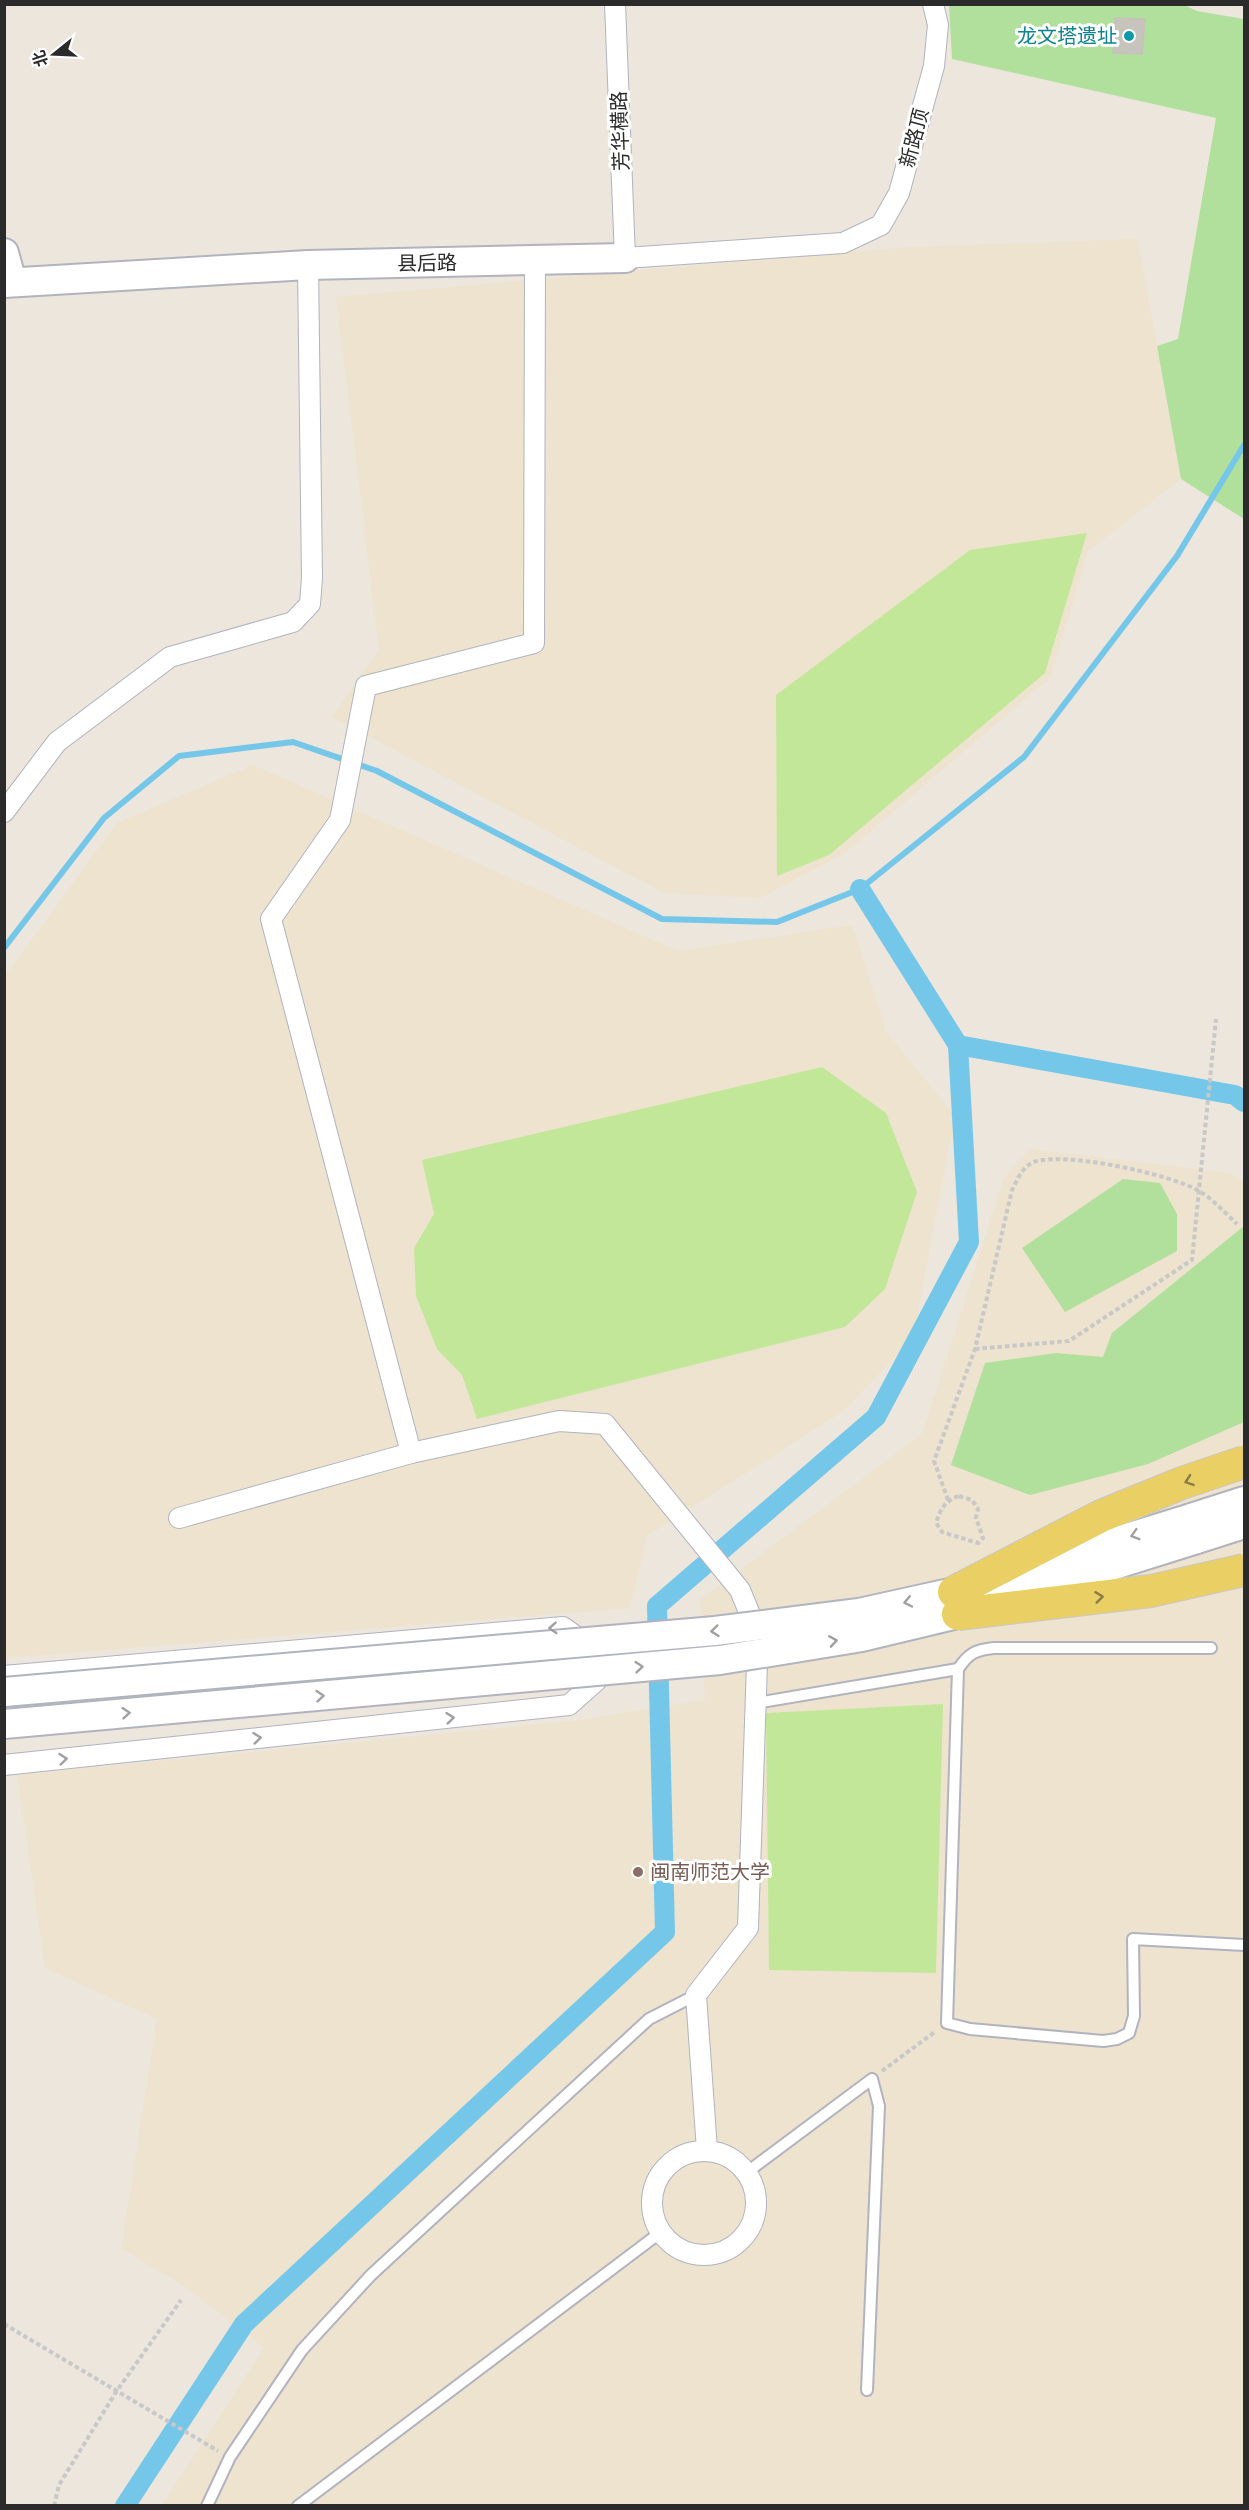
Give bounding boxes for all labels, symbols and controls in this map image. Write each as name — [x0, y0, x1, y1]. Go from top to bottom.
place label: 龙文塔遗址 — [1017, 22, 1117, 49]
north arrow — [24, 24, 84, 84]
marker: 龙文塔遗址 — [1122, 29, 1136, 43]
text: 北 — [27, 48, 53, 70]
street label: 芳华横路 — [605, 91, 634, 171]
street label: 新路顶 — [893, 105, 934, 170]
street label: 县后路 — [397, 248, 457, 277]
one-way arrow — [1184, 1473, 1195, 1486]
one-way arrow — [1130, 1528, 1141, 1541]
one-way arrow — [1095, 1591, 1104, 1604]
one-way arrow — [903, 1595, 913, 1608]
one-way arrow — [548, 1621, 557, 1634]
one-way arrow — [711, 1624, 720, 1637]
one-way arrow — [828, 1636, 837, 1648]
one-way arrow — [635, 1661, 644, 1674]
one-way arrow — [315, 1690, 324, 1703]
one-way arrow — [121, 1707, 130, 1720]
one-way arrow — [446, 1712, 455, 1724]
one-way arrow — [252, 1733, 261, 1745]
one-way arrow — [58, 1753, 67, 1766]
place label: 闽南师范大学 — [650, 1858, 770, 1885]
marker: 闽南师范大学 — [631, 1865, 645, 1879]

